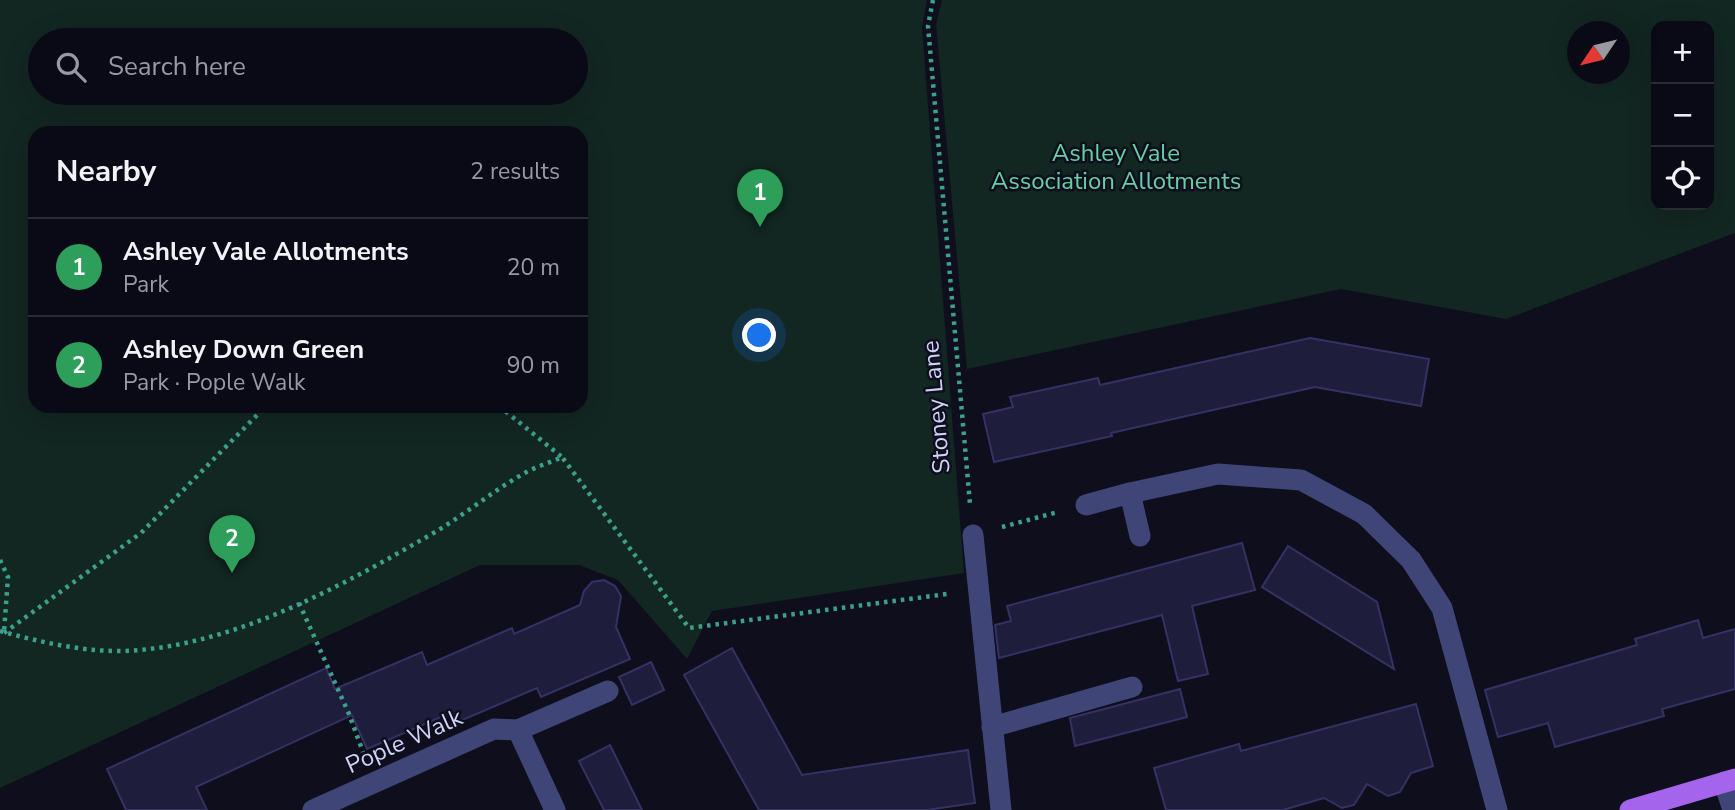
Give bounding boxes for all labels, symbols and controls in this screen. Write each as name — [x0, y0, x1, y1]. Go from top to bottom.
north arrow — [1567, 21, 1630, 84]
map controls — [1651, 21, 1714, 210]
button: + — [1651, 21, 1714, 84]
search box — [28, 28, 588, 105]
icon: search — [52, 48, 90, 86]
text: Search here — [108, 49, 246, 84]
button: − — [1651, 84, 1714, 147]
park label: Ashley Vale Association Allotments — [991, 137, 1241, 197]
button: locate — [1651, 147, 1714, 210]
text: Nearby — [56, 151, 156, 192]
text: 2 results — [470, 156, 560, 187]
pin: 1 — [737, 169, 783, 227]
text: Ashley Vale Allotments — [123, 234, 409, 269]
text: 1 — [72, 252, 86, 283]
text: 20 m — [507, 252, 560, 283]
text: Park — [123, 269, 169, 300]
your location — [742, 318, 776, 352]
text: Ashley Down Green — [123, 332, 364, 367]
street label: Stoney Lane — [914, 339, 958, 475]
text: 2 — [72, 350, 86, 381]
text: 90 m — [507, 350, 560, 381]
text: Park · Pople Walk — [123, 367, 306, 398]
pin: 2 — [209, 515, 255, 573]
street label: Pople Walk — [340, 701, 468, 781]

